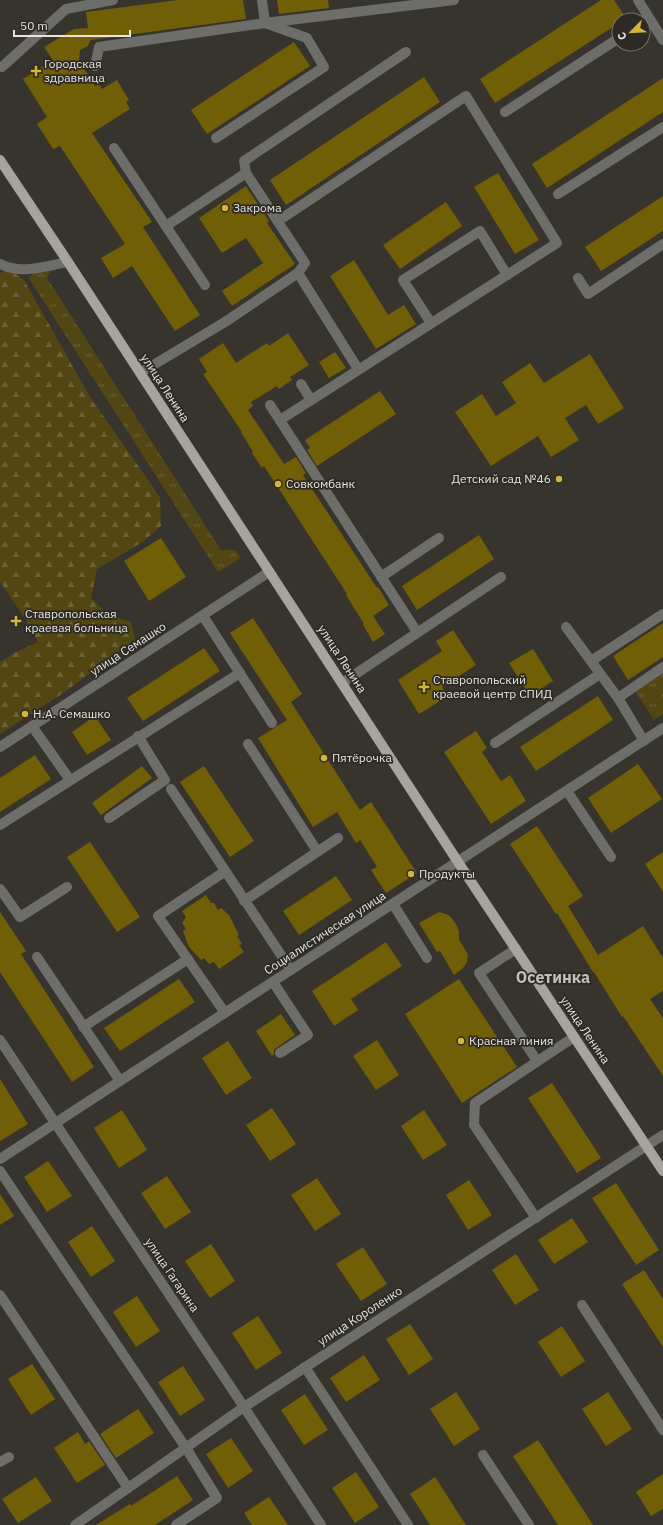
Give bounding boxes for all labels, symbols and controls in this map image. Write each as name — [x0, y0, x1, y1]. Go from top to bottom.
scale bar — [14, 12, 130, 38]
north arrow — [611, 12, 651, 52]
text: 50 m — [20, 18, 48, 33]
text: С — [614, 30, 630, 42]
place label: Городская здравница — [44, 56, 106, 85]
marker: Городская здравница — [31, 66, 41, 76]
place label: Закрома — [233, 200, 282, 215]
marker: Закрома — [220, 203, 230, 213]
street label: улица Ленина — [138, 351, 193, 425]
place label: Детский сад №46 — [451, 471, 551, 486]
marker: Детский сад №46 — [554, 474, 564, 484]
place label: Совкомбанк — [286, 476, 356, 491]
marker: Совкомбанк — [273, 479, 283, 489]
place label: Ставропольская краевая больница — [25, 606, 129, 635]
marker: Ставропольская краевая больница — [10, 615, 22, 627]
street label: улица Семашко — [87, 618, 169, 679]
street label: улица Ленина — [315, 622, 370, 696]
place label: Ставропольский краевой центр СПИД — [433, 672, 552, 701]
marker: Ставропольский краевой центр СПИД — [418, 681, 430, 693]
place label: Н.А. Семашко — [33, 706, 111, 721]
marker: Н.А. Семашко — [20, 709, 30, 719]
place label: Пятёрочка — [332, 750, 392, 765]
marker: Пятёрочка — [319, 753, 329, 763]
place label: Продукты — [419, 866, 475, 881]
marker: Продукты — [406, 869, 416, 879]
street label: Социалистическая улица — [261, 887, 389, 978]
district label: Осетинка — [516, 967, 590, 987]
street label: улица Ленина — [557, 993, 614, 1067]
place label: Красная линия — [469, 1033, 553, 1048]
marker: Красная линия — [456, 1036, 466, 1046]
street label: улица Гагарина — [142, 1235, 203, 1315]
street label: улица Короленко — [315, 1283, 405, 1348]

